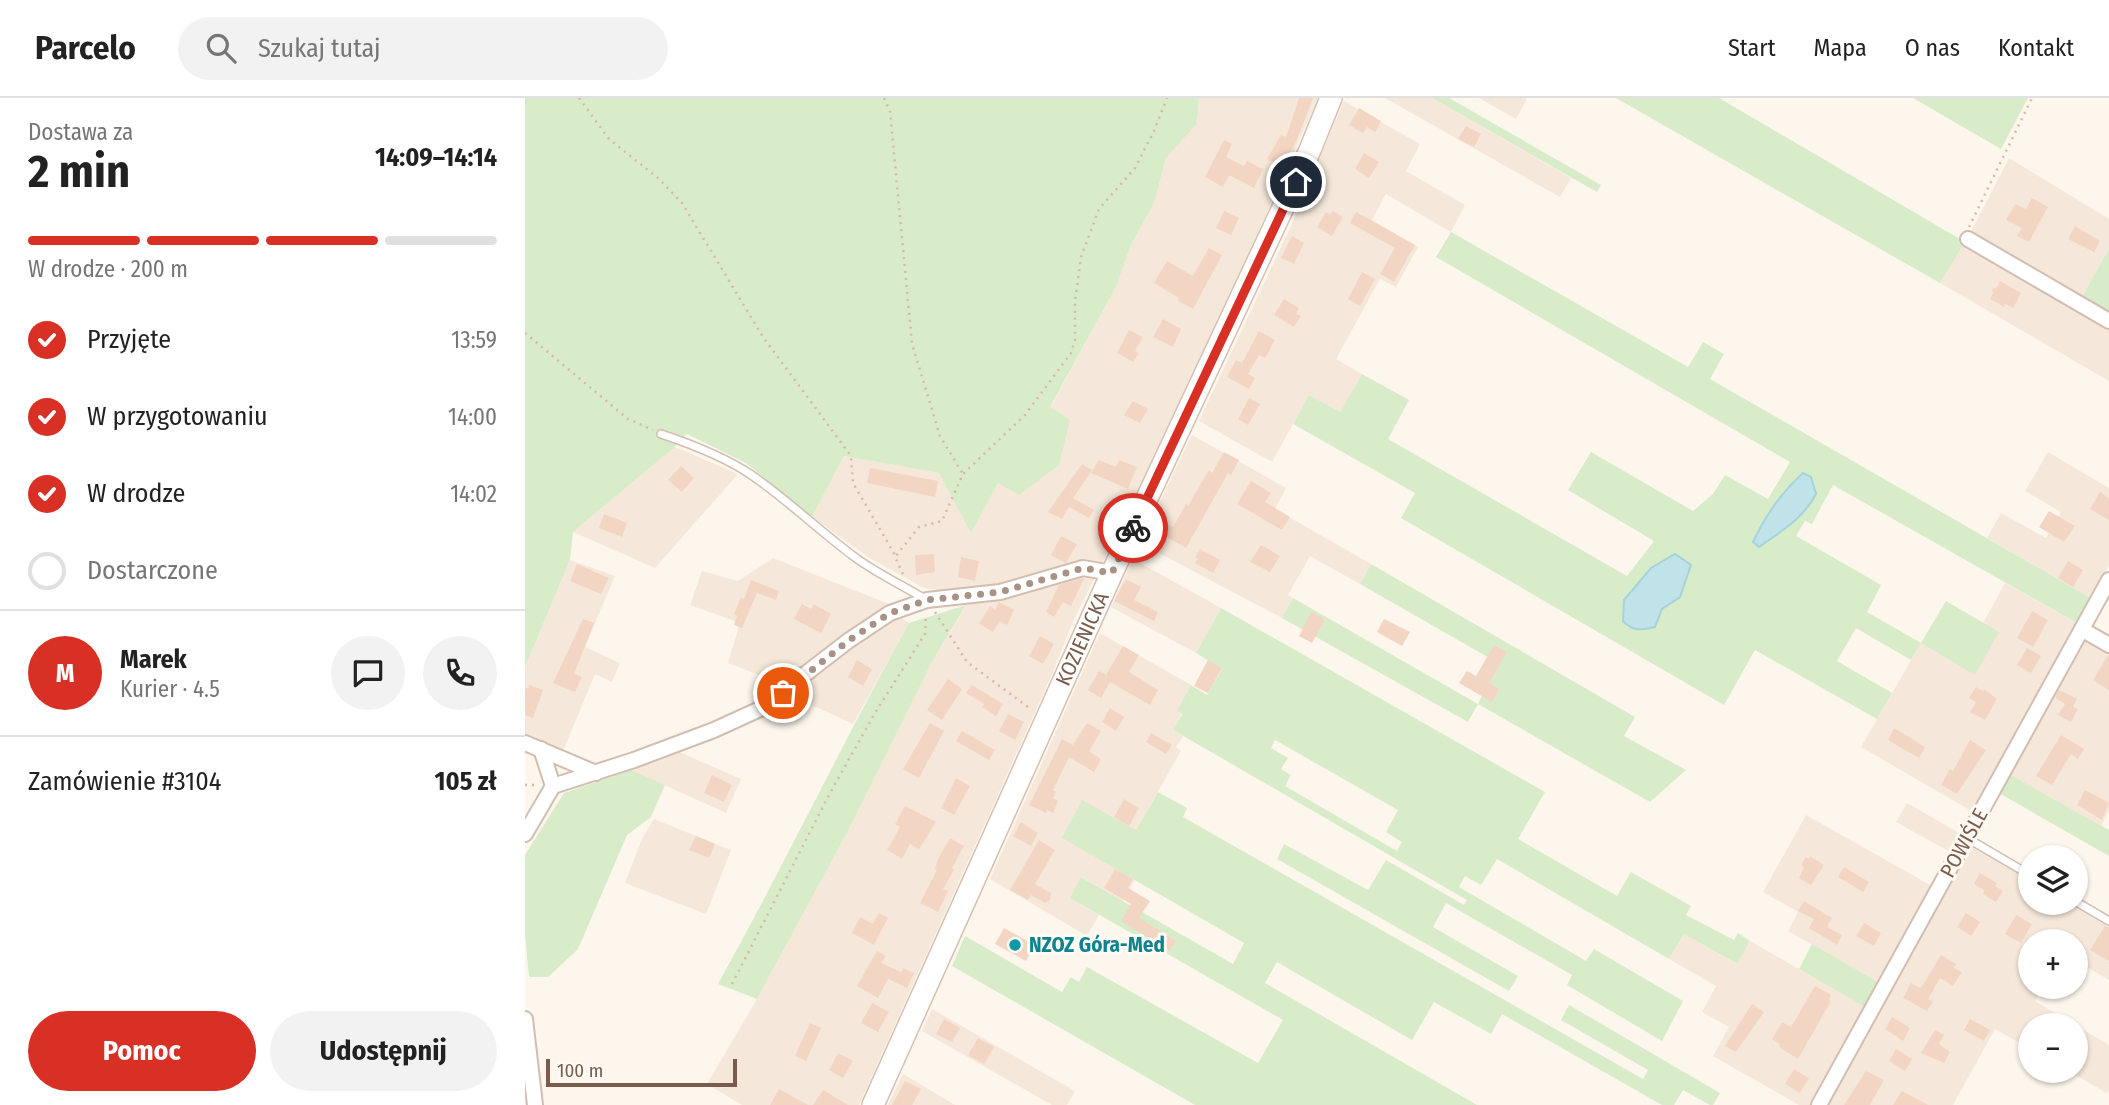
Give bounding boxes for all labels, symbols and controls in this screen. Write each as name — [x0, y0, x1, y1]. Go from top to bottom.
search box — [178, 17, 668, 80]
text: Parcelo — [35, 28, 136, 68]
icon: search — [202, 29, 240, 67]
text: Szukaj tutaj — [258, 33, 381, 64]
text: Start — [1728, 34, 1776, 62]
text: Mapa — [1814, 34, 1867, 62]
text: O nas — [1905, 34, 1960, 62]
text: Kontakt — [1998, 34, 2074, 62]
text: Dostawa za — [28, 118, 133, 146]
text: 14:09–14:14 — [375, 142, 497, 173]
text: 2 min — [28, 144, 130, 199]
pin — [1266, 152, 1326, 212]
icon: home — [1277, 163, 1315, 201]
text: W drodze · 200 m — [28, 255, 188, 283]
icon: check — [28, 321, 66, 359]
text: Przyjęte — [87, 324, 171, 355]
text: 13:59 — [451, 326, 497, 354]
icon: check — [28, 398, 66, 436]
text: W przygotowaniu — [87, 401, 268, 432]
text: 14:00 — [448, 403, 497, 431]
icon: check — [28, 475, 66, 513]
text: W drodze — [87, 478, 185, 509]
text: 14:02 — [450, 480, 497, 508]
courier — [1098, 493, 1168, 563]
icon: bike — [1114, 509, 1152, 547]
text: Dostarczone — [87, 555, 218, 586]
street label: KOZIENICKA — [1050, 588, 1115, 690]
button: chat — [331, 636, 405, 710]
button: phone — [423, 636, 497, 710]
text: Marek — [120, 644, 187, 675]
text: M — [56, 658, 74, 689]
pin — [753, 663, 813, 723]
icon: bag — [764, 674, 802, 712]
text: Kurier · 4.5 — [120, 675, 220, 703]
text: Zamówienie #3104 — [28, 766, 221, 797]
text: 105 zł — [434, 766, 497, 797]
street label: POWIŚLE — [1934, 804, 1994, 882]
map controls — [2018, 845, 2088, 1083]
button: layers — [2018, 845, 2088, 915]
button: + — [2018, 929, 2088, 999]
place label: NZOZ Góra-Med — [1029, 932, 1165, 958]
marker: NZOZ Góra-Med — [1007, 937, 1023, 953]
button: Pomoc — [28, 1011, 256, 1091]
button: Udostępnij — [270, 1011, 497, 1091]
button: − — [2018, 1013, 2088, 1083]
scale bar — [546, 1056, 737, 1088]
text: 100 m — [557, 1059, 603, 1082]

